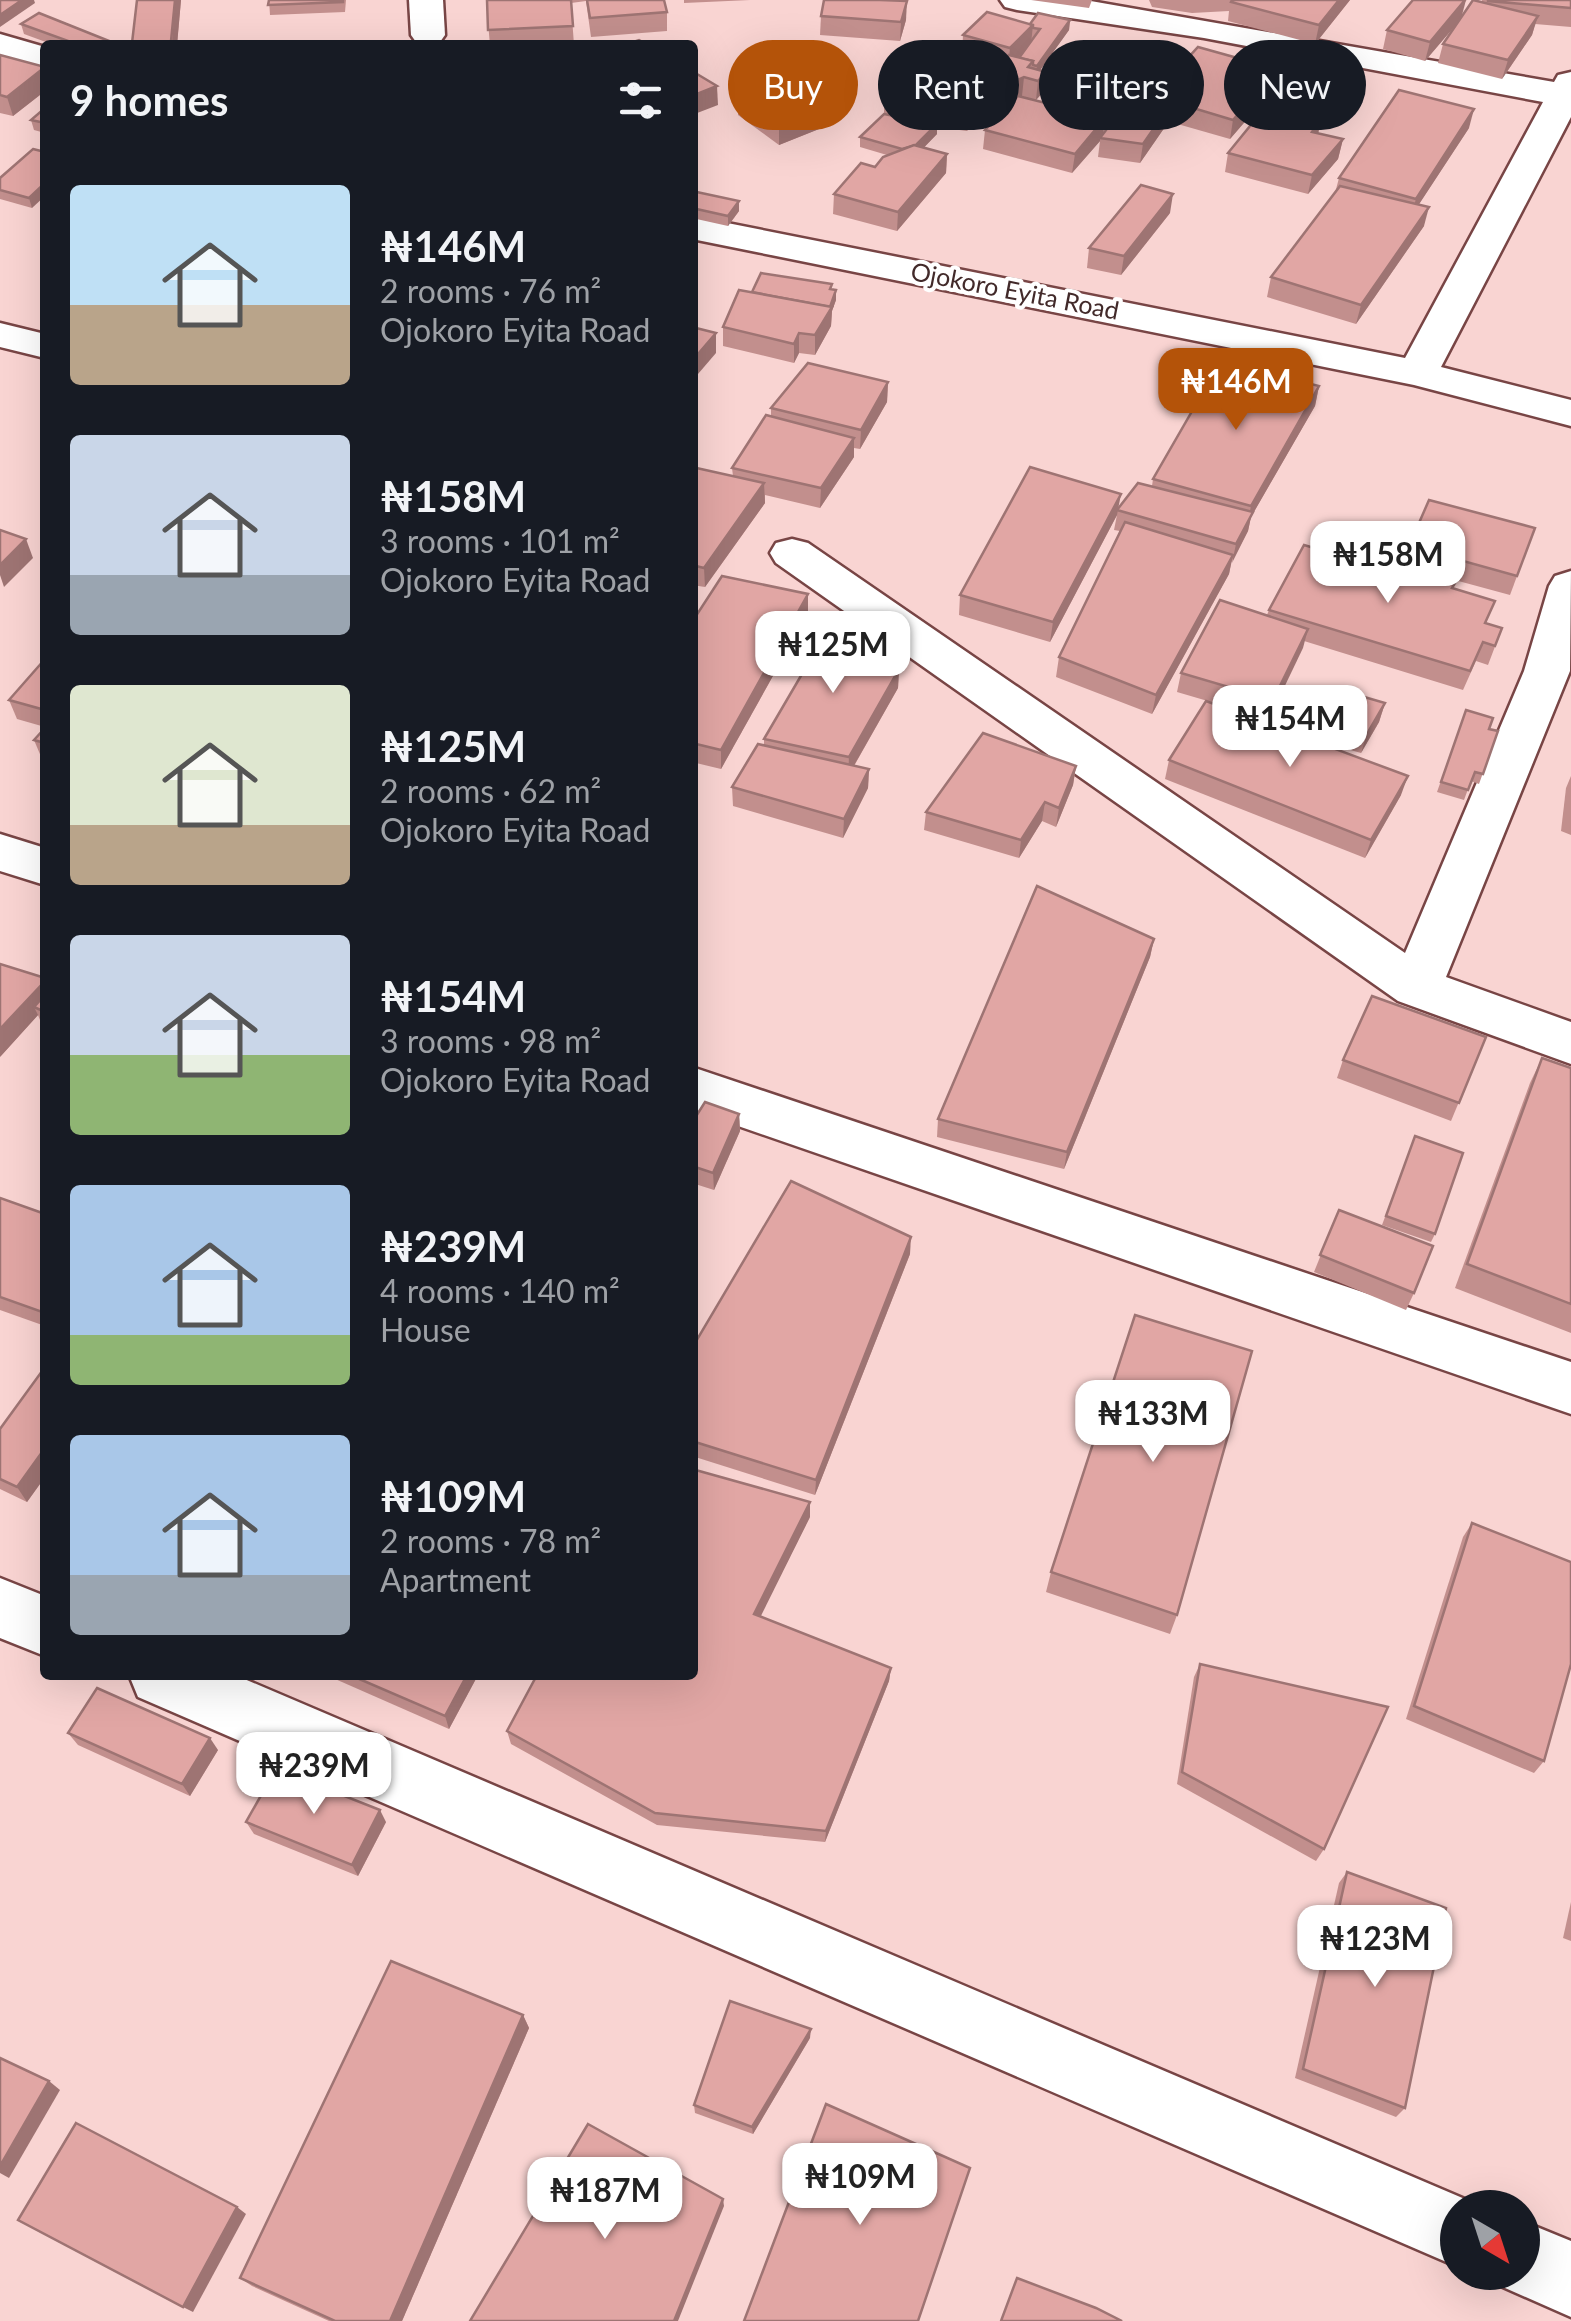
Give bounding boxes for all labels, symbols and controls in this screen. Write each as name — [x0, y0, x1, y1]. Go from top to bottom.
chip: Buy — [728, 40, 858, 130]
chip: Rent — [878, 40, 1019, 130]
chip: Filters — [1039, 40, 1204, 130]
chip: New — [1224, 40, 1366, 130]
icon: filters — [613, 73, 668, 128]
text: 9 homes — [70, 75, 228, 125]
text: ₦146M — [380, 221, 526, 271]
icon: home — [150, 225, 270, 345]
street label: Ojokoro Eyita Road — [909, 255, 1122, 325]
text: 2 rooms · 76 m² — [380, 271, 601, 310]
text: Ojokoro Eyita Road — [380, 310, 650, 349]
pin: ₦146M — [1166, 348, 1306, 433]
text: ₦146M — [1180, 361, 1292, 400]
text: ₦158M — [380, 471, 526, 521]
icon: home — [150, 475, 270, 595]
text: 3 rooms · 101 m² — [380, 521, 620, 560]
pin: ₦158M — [1318, 521, 1458, 606]
text: ₦158M — [1332, 534, 1444, 573]
text: Ojokoro Eyita Road — [380, 560, 650, 599]
pin: ₦125M — [763, 611, 903, 696]
text: ₦125M — [777, 624, 889, 663]
pin: ₦154M — [1220, 685, 1360, 770]
text: ₦154M — [1234, 698, 1346, 737]
text: ₦125M — [380, 721, 526, 771]
icon: home — [150, 725, 270, 845]
text: 2 rooms · 62 m² — [380, 771, 601, 810]
text: Ojokoro Eyita Road — [380, 810, 650, 849]
text: ₦154M — [380, 971, 526, 1021]
icon: home — [150, 975, 270, 1095]
text: 3 rooms · 98 m² — [380, 1021, 601, 1060]
text: Ojokoro Eyita Road — [380, 1060, 650, 1099]
text: ₦239M — [380, 1221, 526, 1271]
icon: home — [150, 1225, 270, 1345]
text: 4 rooms · 140 m² — [380, 1271, 620, 1310]
text: House — [380, 1310, 471, 1349]
pin: ₦133M — [1083, 1380, 1223, 1465]
text: ₦133M — [1097, 1393, 1209, 1432]
text: ₦109M — [380, 1471, 526, 1521]
icon: home — [150, 1475, 270, 1595]
text: 2 rooms · 78 m² — [380, 1521, 601, 1560]
text: Apartment — [380, 1560, 531, 1599]
pin: ₦239M — [244, 1732, 384, 1817]
text: ₦239M — [258, 1745, 370, 1784]
pin: ₦123M — [1305, 1905, 1445, 1990]
text: ₦123M — [1319, 1918, 1431, 1957]
pin: ₦109M — [790, 2143, 930, 2228]
text: ₦109M — [804, 2156, 916, 2195]
pin: ₦187M — [535, 2157, 675, 2242]
text: ₦187M — [549, 2170, 661, 2209]
north arrow — [1440, 2190, 1540, 2290]
map controls — [1440, 2190, 1540, 2290]

